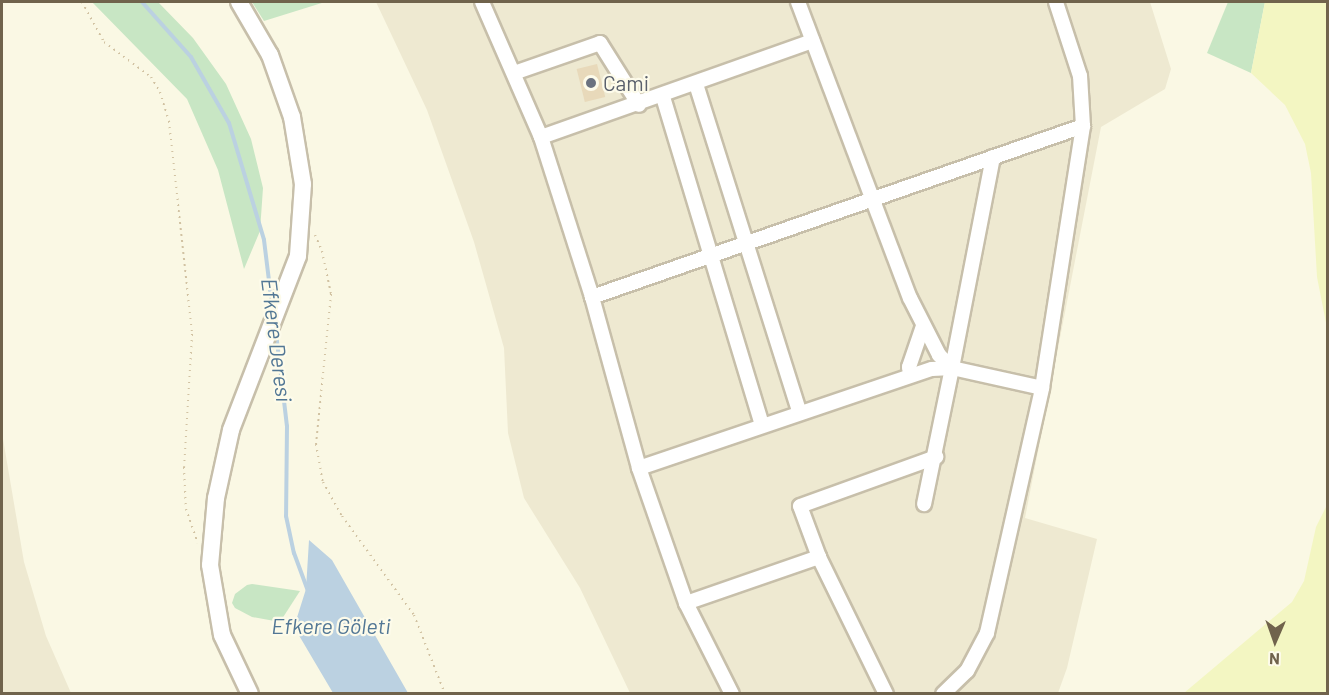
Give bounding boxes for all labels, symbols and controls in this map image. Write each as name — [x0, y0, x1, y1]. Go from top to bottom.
place label: Cami — [603, 70, 649, 96]
marker: Cami — [584, 76, 598, 90]
water label: Efkere Deresi — [256, 277, 298, 403]
north arrow — [1245, 611, 1305, 671]
water label: Efkere Göleti — [271, 613, 391, 639]
text: N — [1269, 650, 1280, 669]

